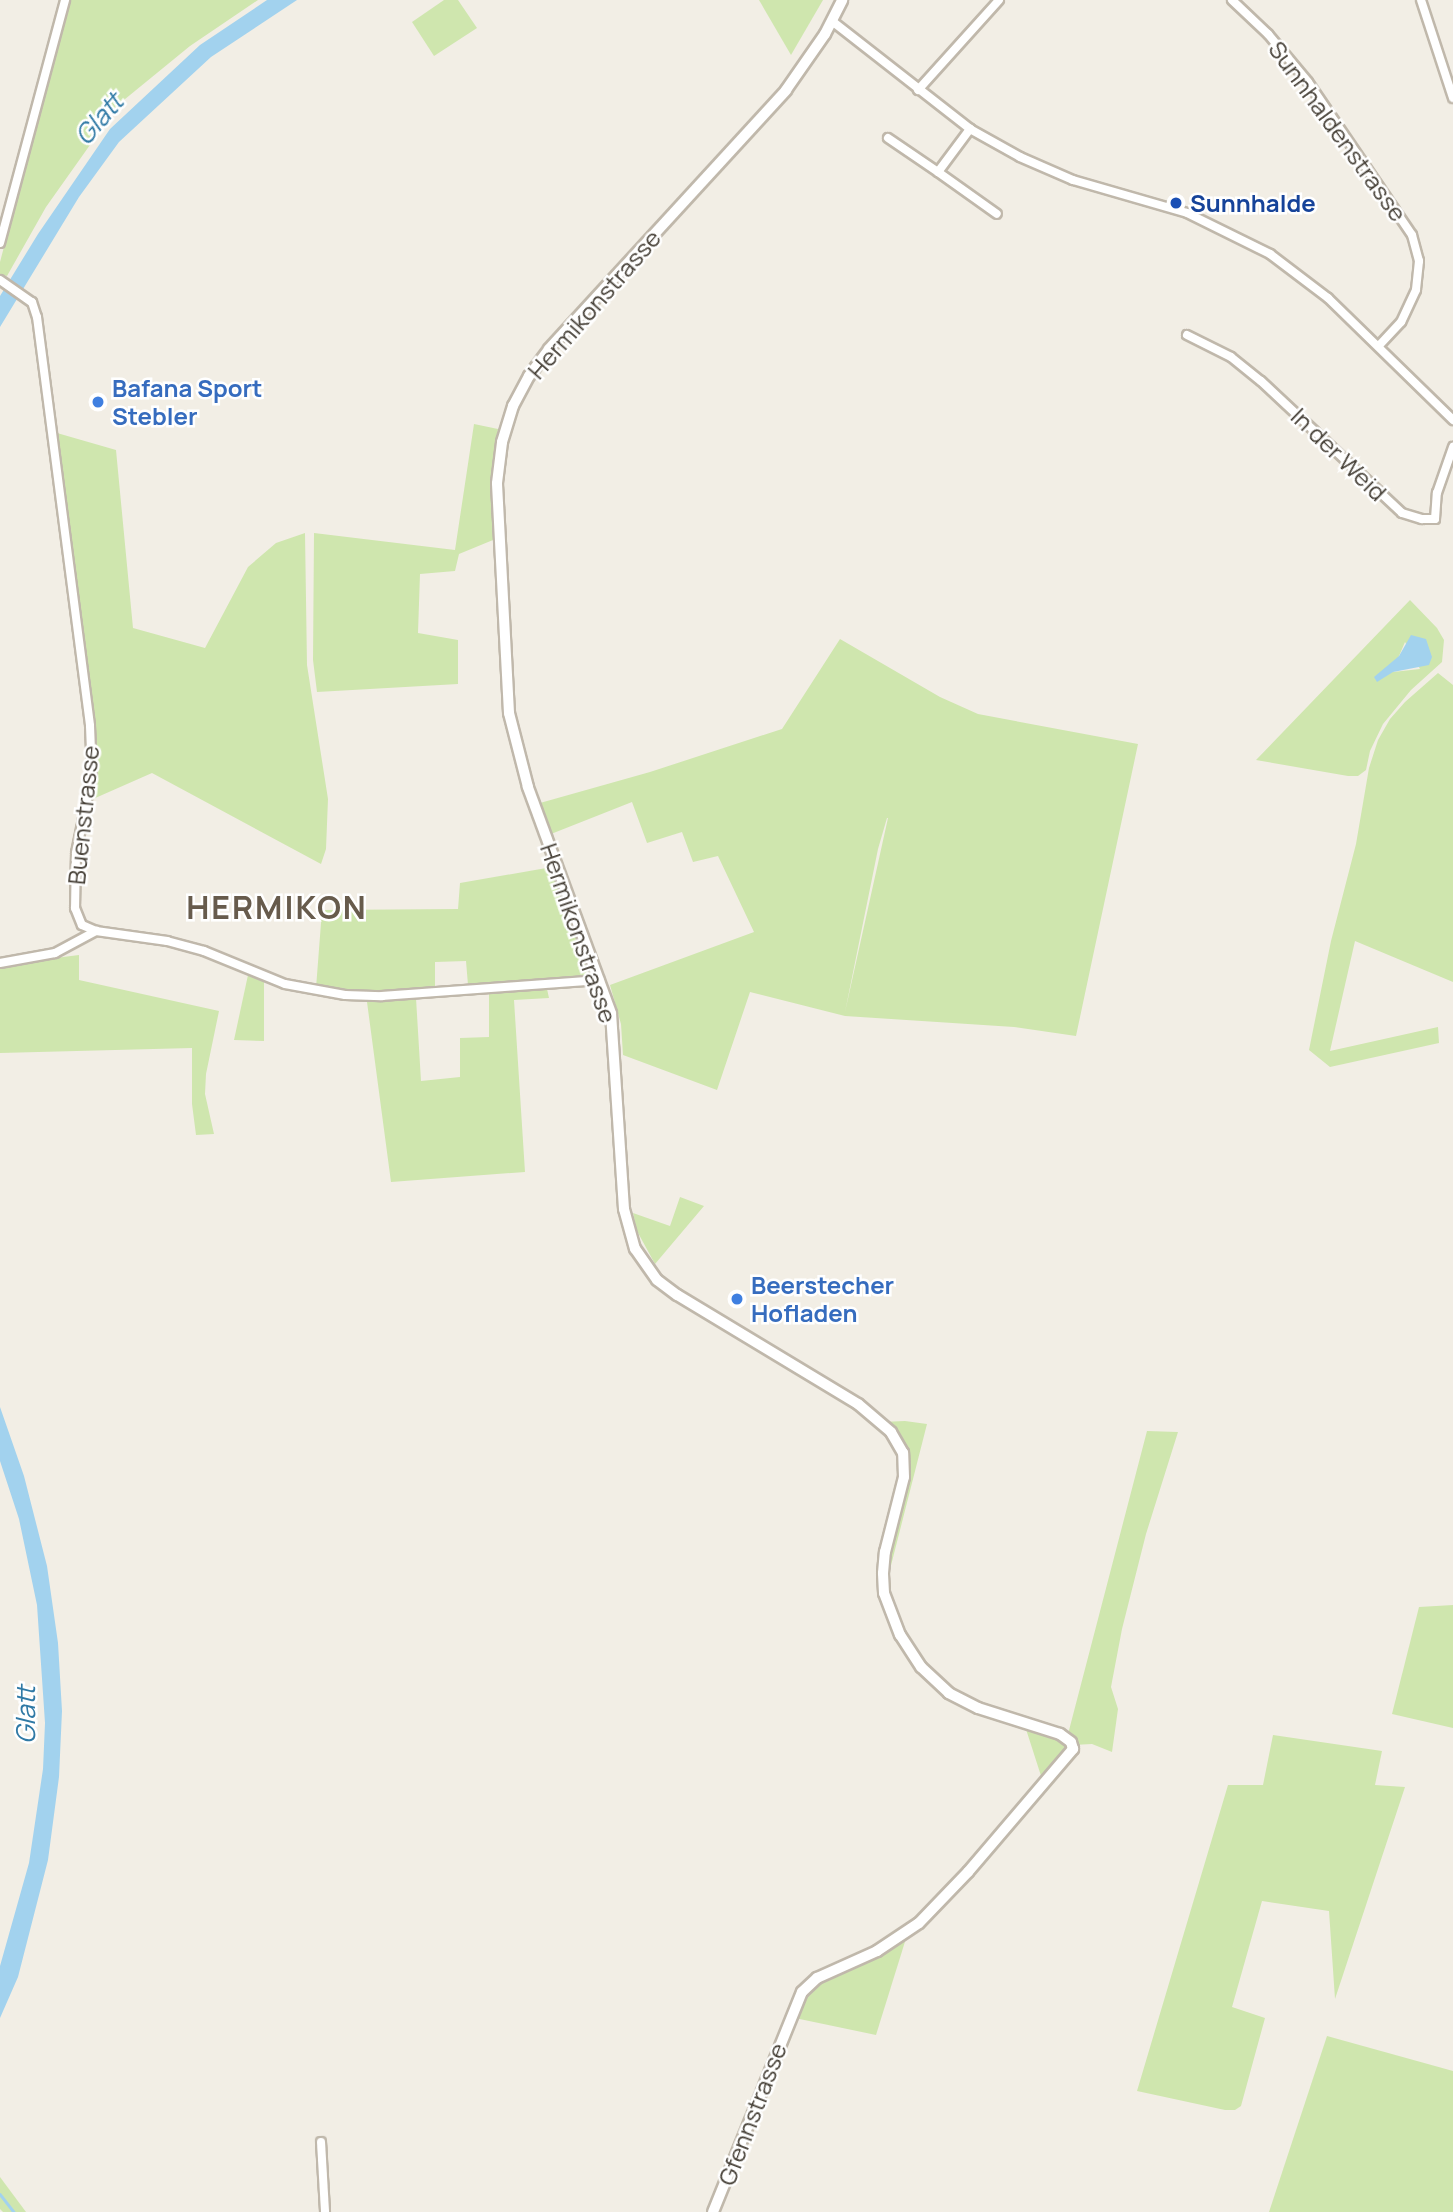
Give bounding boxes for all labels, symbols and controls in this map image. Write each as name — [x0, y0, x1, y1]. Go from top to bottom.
street label: Sunnhaldenstrasse — [1263, 35, 1413, 227]
water label: Glatt — [68, 87, 130, 151]
place label: Sunnhalde — [1190, 189, 1316, 217]
marker: Sunnhalde — [1168, 195, 1184, 211]
street label: Hermikonstrasse — [521, 224, 667, 384]
place label: Bafana Sport Stebler — [112, 374, 263, 430]
marker: Bafana Sport Stebler — [90, 394, 106, 410]
street label: In der Weid — [1285, 402, 1393, 506]
street label: Buenstrasse — [61, 744, 105, 886]
street label: Hermikonstrasse — [535, 839, 623, 1027]
district label: HERMIKON — [187, 888, 367, 926]
place label: Beerstecher Hofladen — [751, 1271, 894, 1327]
marker: Beerstecher Hofladen — [729, 1291, 745, 1307]
water label: Glatt — [10, 1686, 42, 1744]
street label: Gfennstrasse — [712, 2039, 792, 2189]

